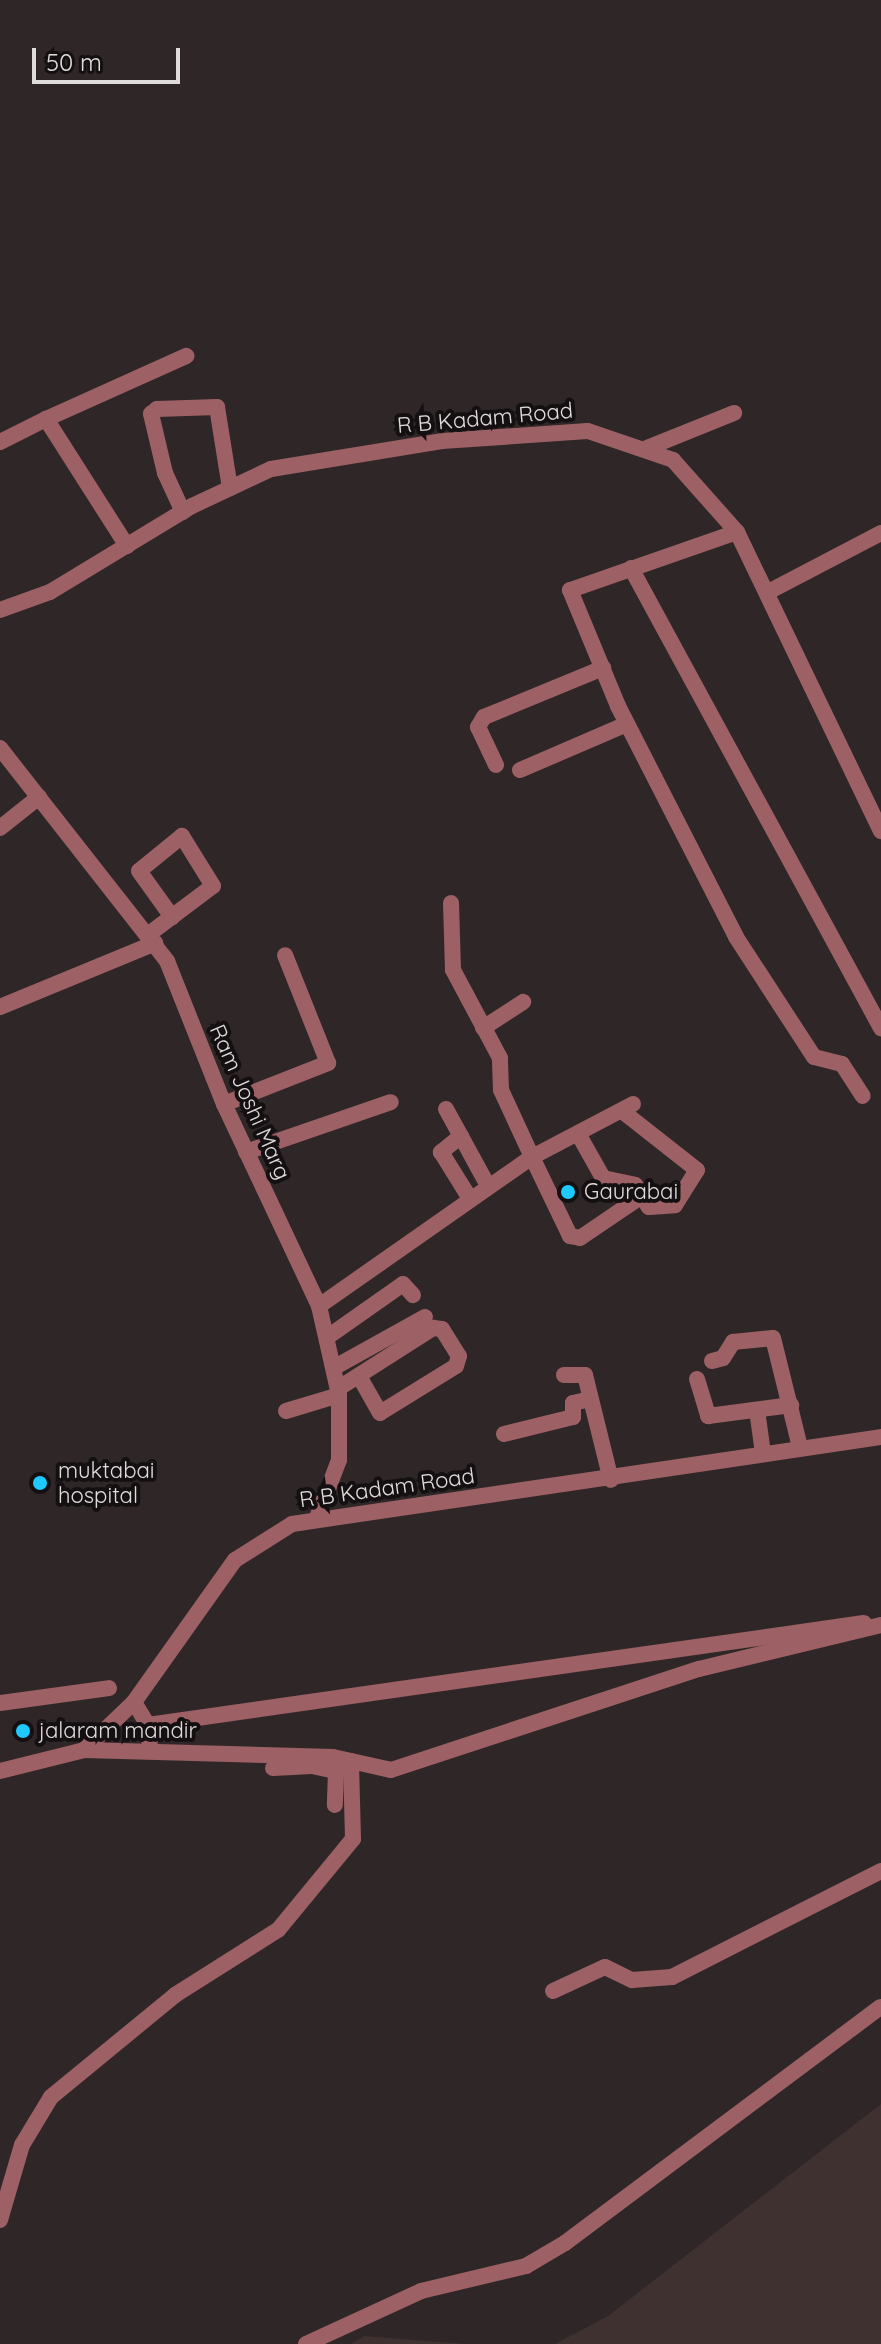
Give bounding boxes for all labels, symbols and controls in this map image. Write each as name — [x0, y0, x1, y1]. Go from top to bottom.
scale bar — [36, 32, 184, 82]
text: 50 m — [46, 47, 102, 77]
street label: R B Kadam Road — [396, 397, 574, 439]
street label: Ram Joshi Marg — [204, 1020, 296, 1184]
place label: Gaurabai — [584, 1179, 678, 1205]
marker: Gaurabai — [559, 1183, 577, 1201]
place label: muktabai hospital — [58, 1457, 155, 1508]
street label: R B Kadam Road — [298, 1463, 476, 1513]
marker: muktabai hospital — [29, 1472, 51, 1494]
place label: jalaram mandir — [39, 1718, 197, 1744]
marker: jalaram mandir — [14, 1722, 32, 1740]

